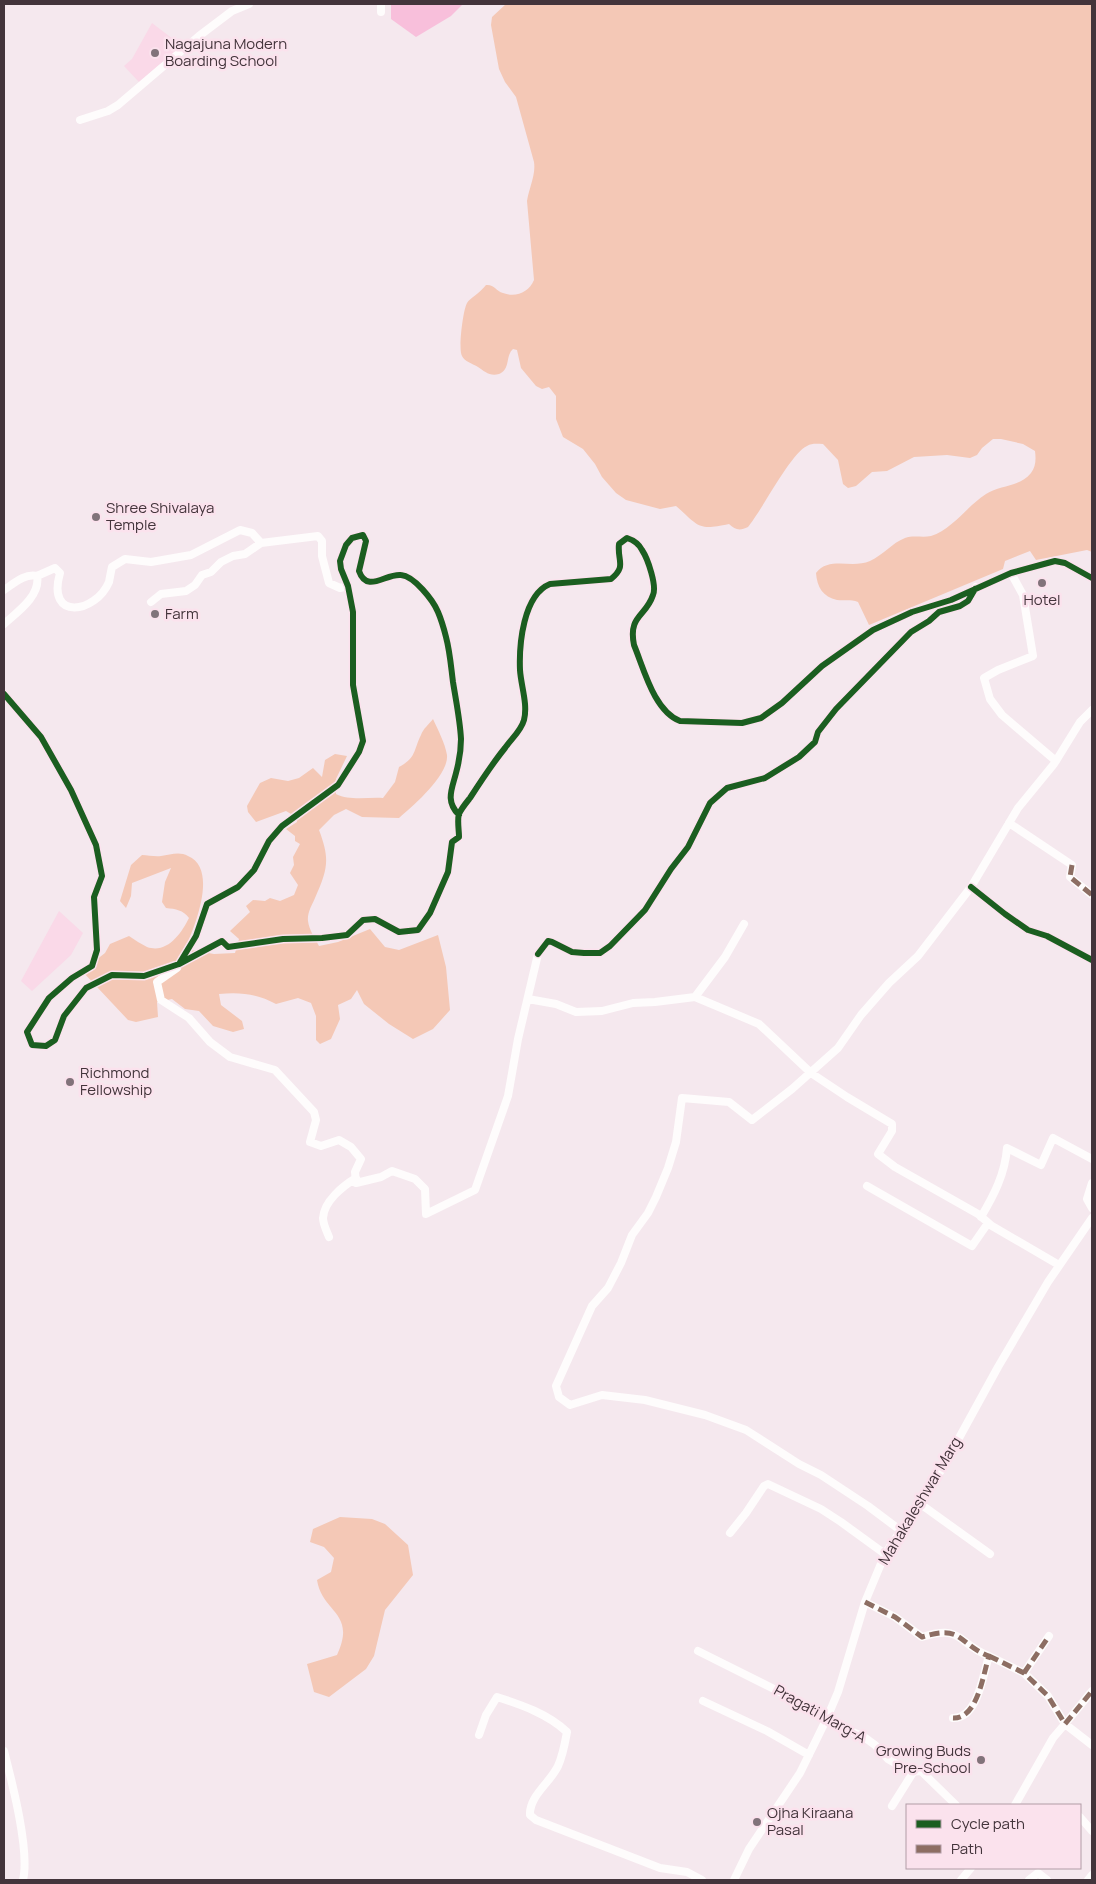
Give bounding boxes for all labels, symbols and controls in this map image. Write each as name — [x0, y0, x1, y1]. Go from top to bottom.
place label: Nagajuna Modern Boarding School — [165, 33, 287, 71]
marker: Nagajuna Modern Boarding School — [149, 47, 161, 59]
place label: Shree Shivalaya Temple — [106, 497, 214, 535]
marker: Shree Shivalaya Temple — [90, 511, 102, 523]
marker: Hotel — [1036, 577, 1048, 589]
place label: Hotel — [1023, 589, 1061, 610]
place label: Farm — [165, 603, 199, 624]
marker: Farm — [149, 608, 161, 620]
place label: Richmond Fellowship — [80, 1062, 152, 1100]
marker: Richmond Fellowship — [64, 1076, 76, 1088]
street label: Mahakaleshwar Marg — [873, 1433, 966, 1569]
street label: Pragati Marg-A — [770, 1679, 871, 1748]
place label: Growing Buds Pre-School — [876, 1740, 971, 1778]
marker: Growing Buds Pre-School — [975, 1754, 987, 1766]
place label: Ojha Kiraana Pasal — [767, 1802, 853, 1840]
legend — [906, 1804, 1081, 1869]
text: Cycle path — [951, 1813, 1025, 1834]
marker: Ojha Kiraana Pasal — [751, 1816, 763, 1828]
text: Path — [951, 1838, 983, 1859]

